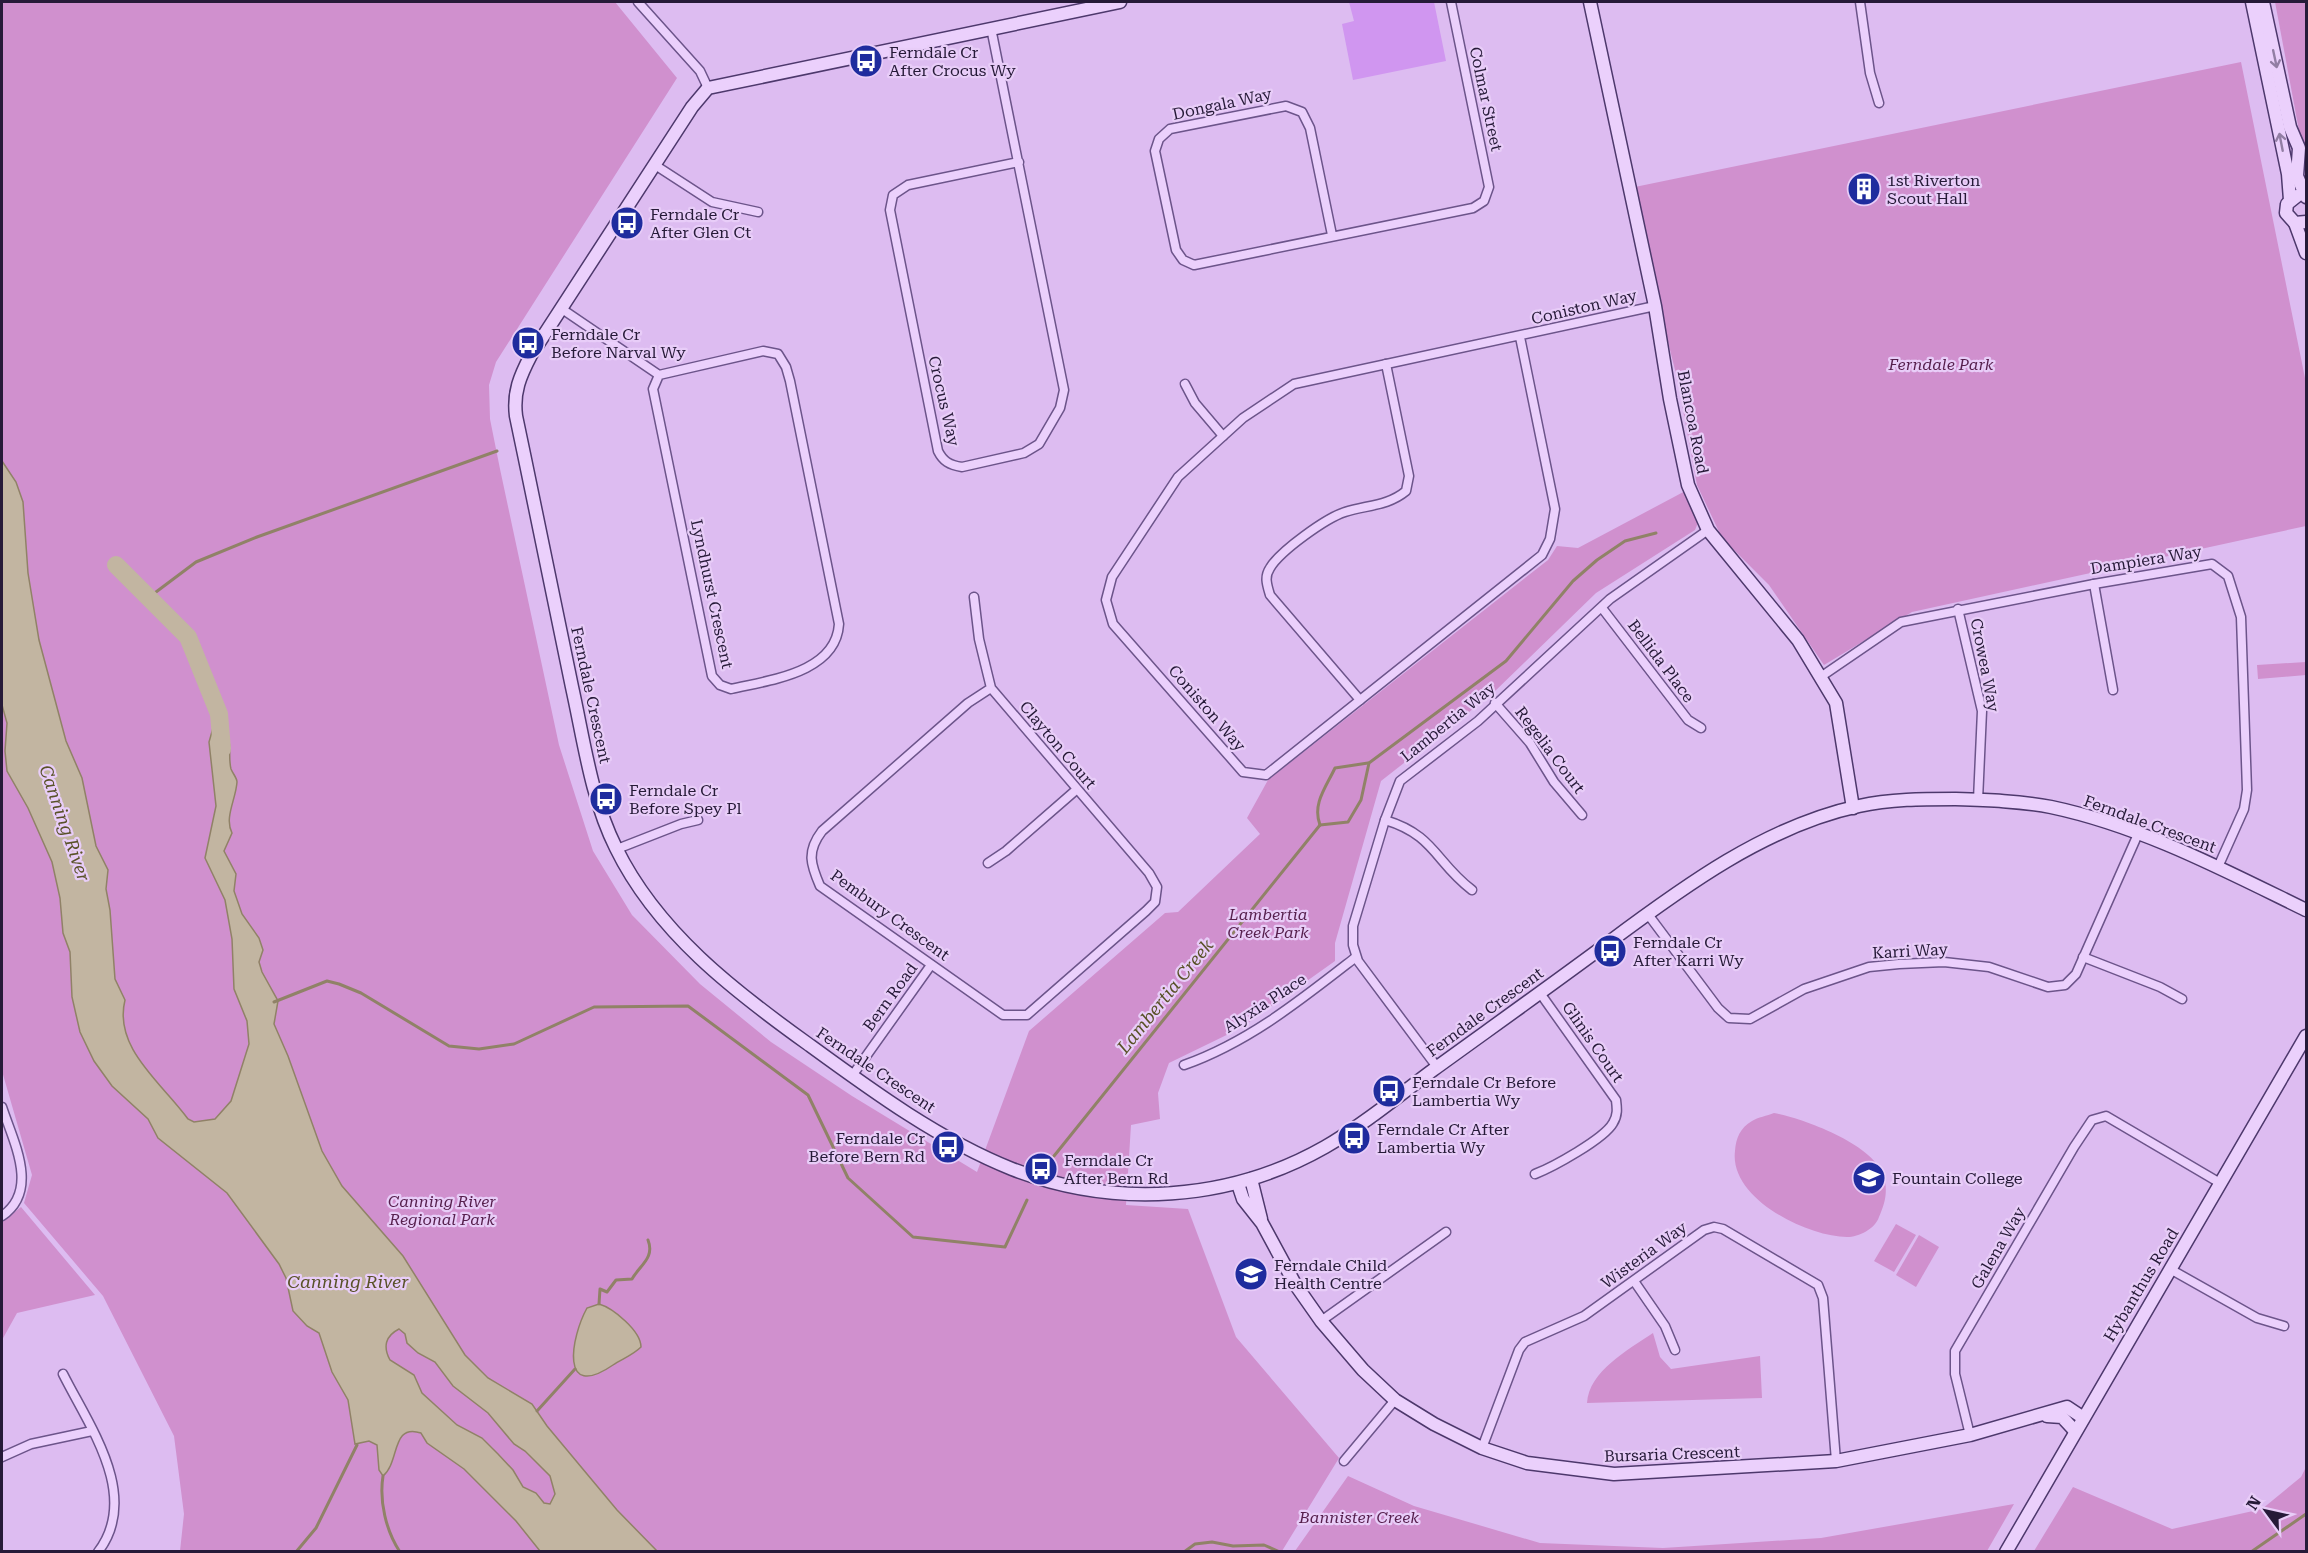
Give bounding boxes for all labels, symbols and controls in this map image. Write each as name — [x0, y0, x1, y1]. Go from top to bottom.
bus stop icon: Ferndale Cr After Crocus Wy — [848, 43, 884, 79]
place label: Ferndale Cr After Crocus Wy — [889, 43, 1016, 80]
street label: Colmar Street — [1466, 45, 1506, 153]
one-way arrow — [2270, 48, 2281, 68]
street label: Dongala Way — [1171, 84, 1274, 124]
one-way arrow — [2275, 133, 2286, 153]
building icon: 1st Riverton Scout Hall — [1846, 171, 1882, 207]
place label: 1st Riverton Scout Hall — [1887, 171, 1980, 208]
bus stop icon: Ferndale Cr After Glen Ct — [609, 205, 645, 241]
place label: Ferndale Cr After Glen Ct — [650, 205, 751, 242]
street label: Coniston Way — [1529, 285, 1639, 328]
bus stop icon: Ferndale Cr Before Narval Wy — [510, 325, 546, 361]
place label: Ferndale Cr Before Narval Wy — [551, 325, 686, 362]
street label: Crocus Way — [924, 354, 964, 448]
park label: Ferndale Park — [1888, 355, 1994, 374]
street label: Blancoa Road — [1674, 369, 1712, 475]
street label: Lyndhurst Crescent — [687, 518, 737, 671]
street label: Dampiera Way — [2089, 542, 2204, 578]
street label: Bellida Place — [1624, 616, 1698, 706]
street label: Crowea Way — [1967, 617, 2004, 714]
street label: Ferndale Crescent — [567, 625, 615, 765]
street label: Coniston Way — [1164, 661, 1250, 755]
street label: Lambertia Way — [1397, 678, 1500, 766]
street label: Clayton Court — [1016, 697, 1100, 793]
street label: Regelia Court — [1511, 703, 1589, 797]
water label: Canning River — [35, 762, 95, 884]
bus stop icon: Ferndale Cr Before Spey Pl — [588, 781, 624, 817]
place label: Ferndale Cr Before Spey Pl — [629, 781, 741, 818]
street label: Ferndale Crescent — [2081, 791, 2219, 857]
street label: Pembury Crescent — [827, 866, 953, 964]
park label: Lambertia Creek Park — [1227, 905, 1309, 942]
bus stop icon: Ferndale Cr After Karri Wy — [1592, 933, 1628, 969]
place label: Ferndale Cr After Karri Wy — [1633, 933, 1744, 970]
water label: Lambertia Creek — [1112, 934, 1218, 1058]
street label: Karri Way — [1872, 940, 1949, 962]
street label: Bern Road — [859, 959, 921, 1035]
street label: Ferndale Crescent — [1423, 963, 1547, 1061]
street label: Alyxia Place — [1220, 969, 1310, 1037]
street label: Glinis Court — [1558, 998, 1628, 1086]
street label: Ferndale Crescent — [813, 1023, 939, 1117]
bus stop icon: Ferndale Cr Before Lambertia Wy — [1371, 1073, 1407, 1109]
place label: Ferndale Cr Before Lambertia Wy — [1412, 1073, 1556, 1110]
bus stop icon: Ferndale Cr After Lambertia Wy — [1336, 1120, 1372, 1156]
place label: Ferndale Cr After Lambertia Wy — [1377, 1120, 1510, 1157]
place label: Ferndale Cr Before Bern Rd — [809, 1129, 925, 1166]
bus stop icon: Ferndale Cr Before Bern Rd — [930, 1129, 966, 1165]
bus stop icon: Ferndale Cr After Bern Rd — [1023, 1151, 1059, 1187]
place label: Ferndale Cr After Bern Rd — [1064, 1151, 1169, 1188]
school or university icon: Fountain College — [1851, 1160, 1887, 1196]
place label: Fountain College — [1892, 1169, 2023, 1188]
park label: Canning River Regional Park — [388, 1192, 496, 1229]
street label: Galena Way — [1967, 1203, 2029, 1292]
street label: Wisteria Way — [1597, 1217, 1691, 1292]
street label: Hybanthus Road — [2100, 1225, 2182, 1345]
school or university icon: Ferndale Child Health Centre — [1233, 1256, 1269, 1292]
place label: Ferndale Child Health Centre — [1274, 1256, 1387, 1293]
water label: Canning River — [287, 1271, 409, 1292]
street label: Bursaria Crescent — [1604, 1442, 1740, 1466]
north arrow — [2236, 1481, 2296, 1541]
text: N — [2243, 1493, 2265, 1513]
park label: Bannister Creek — [1298, 1508, 1419, 1527]

